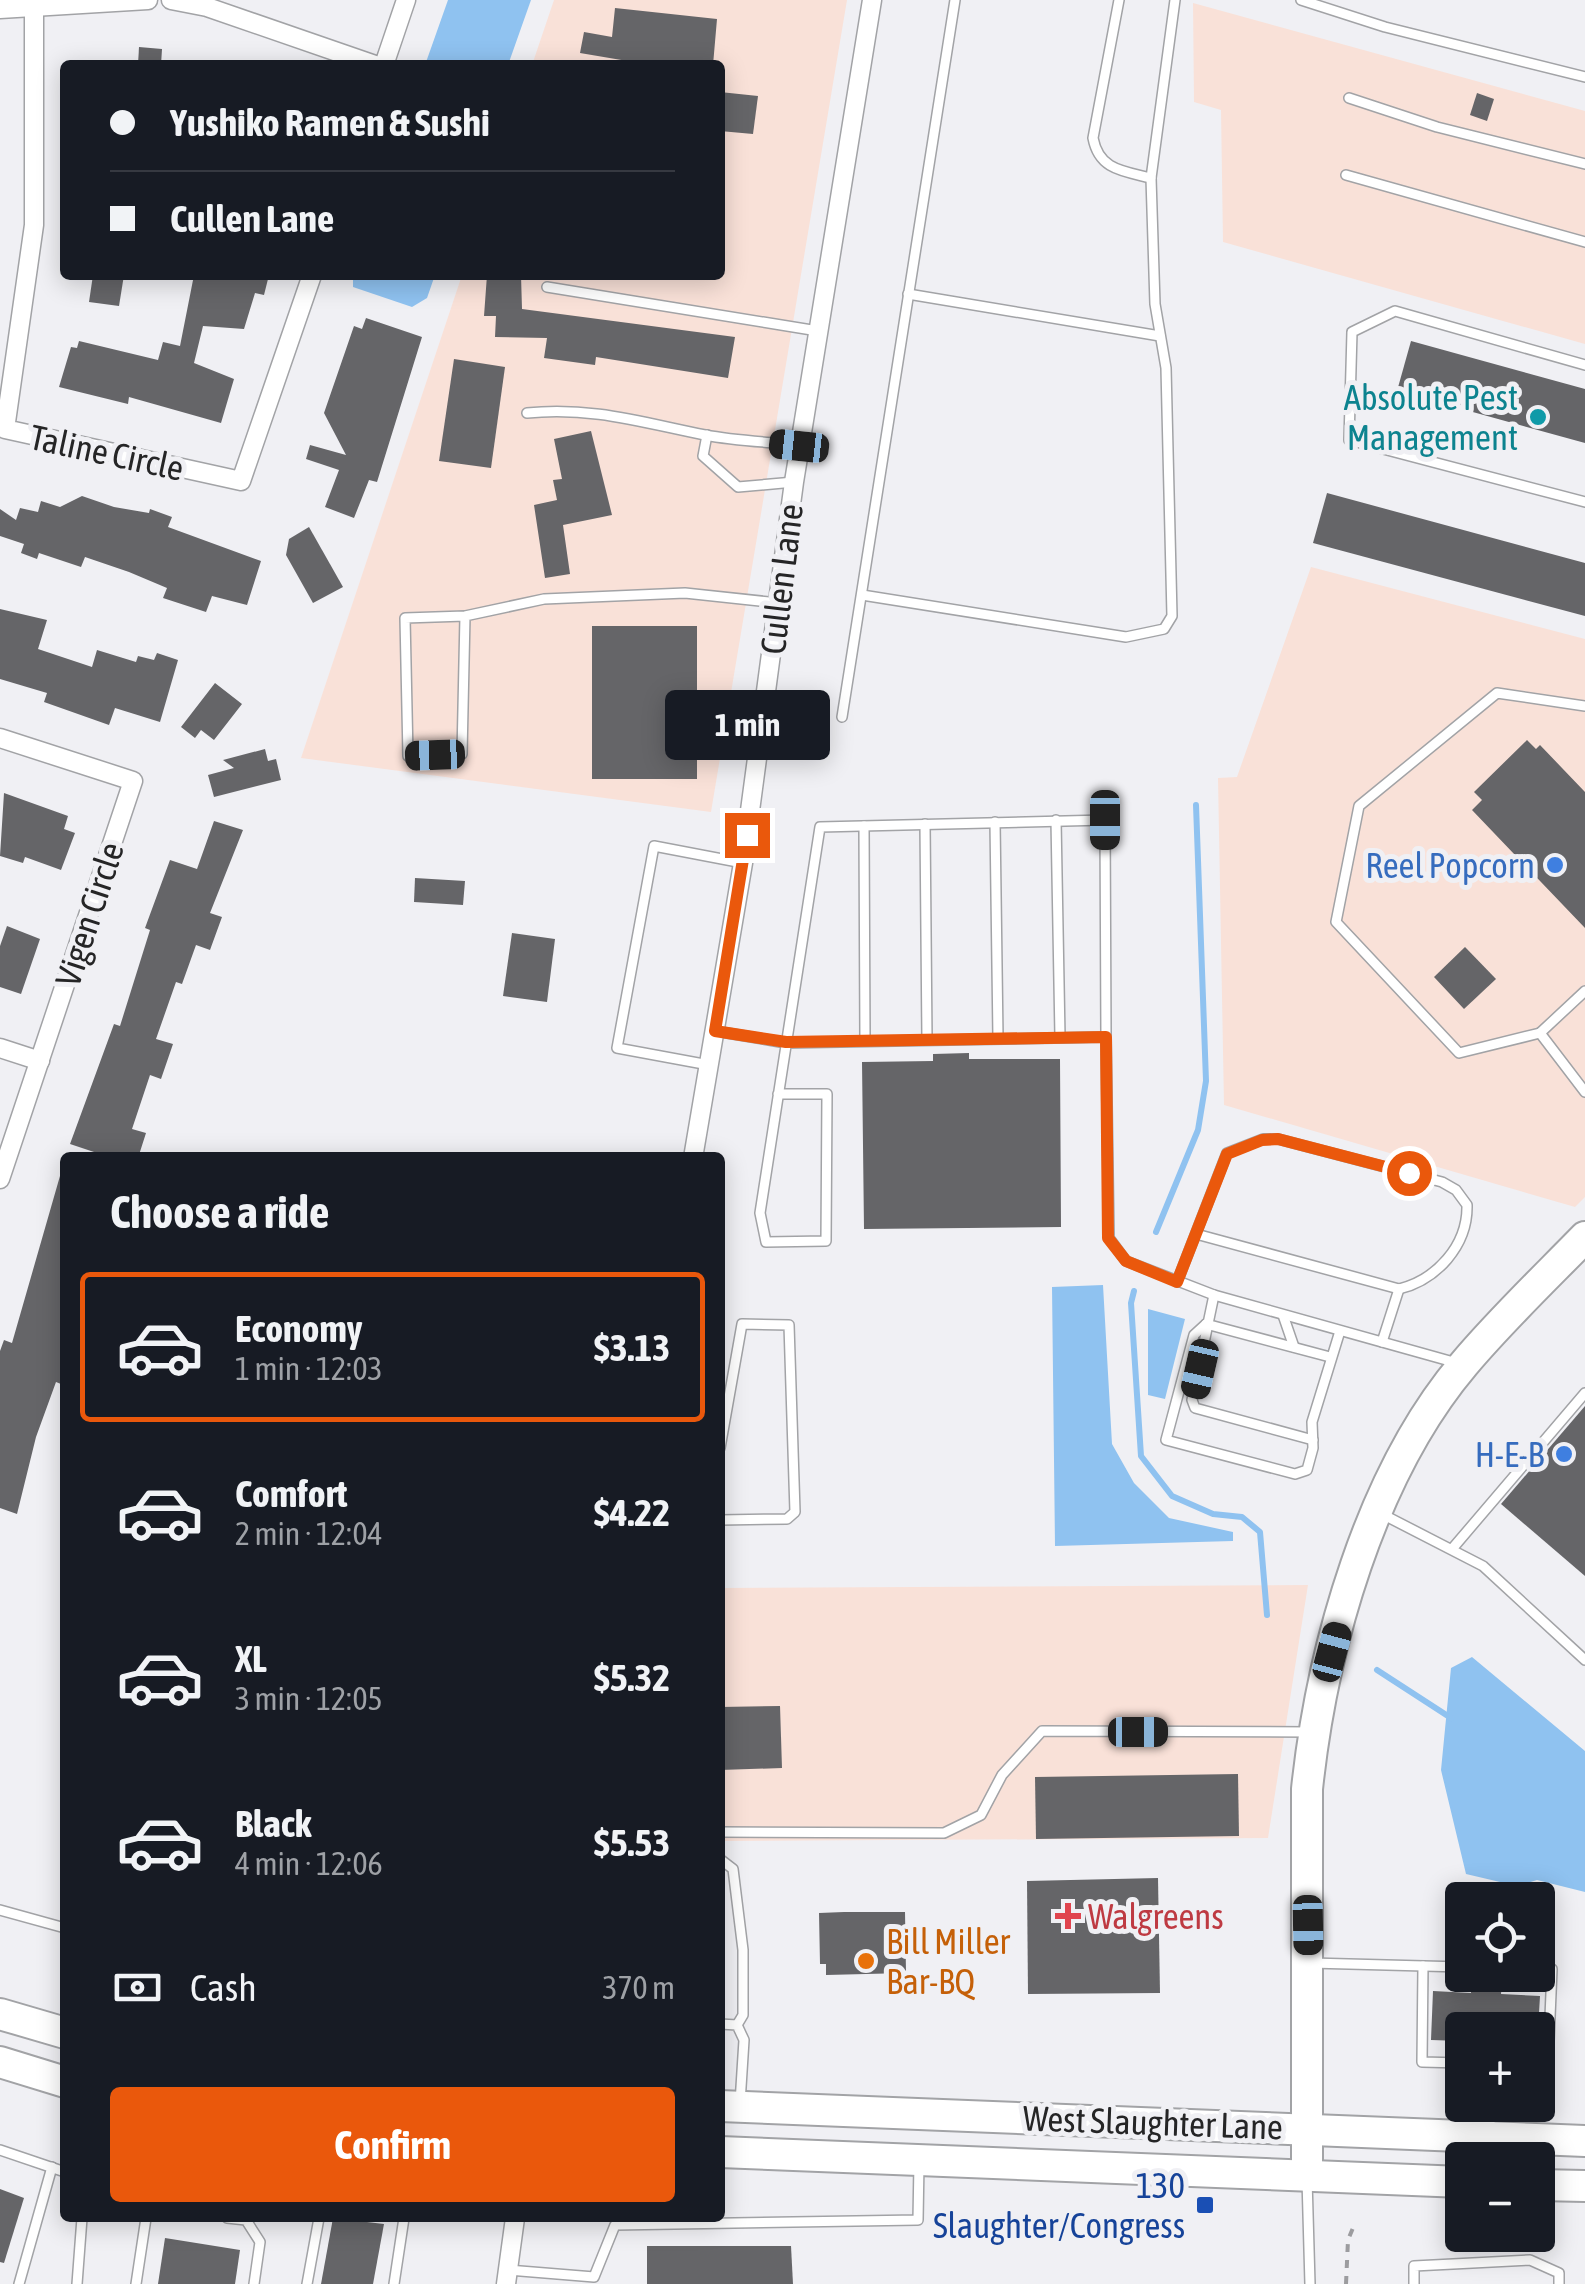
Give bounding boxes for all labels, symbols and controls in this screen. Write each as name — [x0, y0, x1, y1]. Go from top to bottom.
text: Yushiko Ramen & Sushi — [170, 101, 490, 144]
text: Cullen Lane — [170, 197, 334, 240]
place label: Absolute Pest Management — [1344, 377, 1518, 457]
marker: Absolute Pest Management — [1527, 406, 1549, 428]
street label: Taline Circle — [27, 416, 187, 488]
car — [768, 428, 830, 464]
street label: Cullen Lane — [752, 502, 810, 656]
callout: 1 min — [664, 690, 830, 760]
text: 1 min — [715, 706, 780, 743]
car — [404, 739, 466, 771]
car — [1090, 790, 1120, 850]
route end — [725, 813, 770, 858]
street label: Vigen Circle — [47, 837, 131, 991]
place label: Reel Popcorn — [1365, 845, 1535, 885]
marker: Reel Popcorn — [1544, 854, 1566, 876]
route start — [1387, 1151, 1432, 1196]
text: Choose a ride — [110, 1186, 329, 1238]
icon: car — [115, 1302, 205, 1392]
text: Economy — [235, 1307, 362, 1350]
text: $3.13 — [594, 1326, 670, 1369]
car — [1179, 1336, 1221, 1402]
text: 1 min · 12:03 — [235, 1350, 382, 1387]
place label: H-E-B — [1475, 1434, 1544, 1474]
marker: H-E-B — [1553, 1443, 1575, 1465]
icon: car — [115, 1467, 205, 1557]
text: Comfort — [235, 1472, 347, 1515]
text: $4.22 — [594, 1491, 670, 1534]
text: 2 min · 12:04 — [235, 1515, 382, 1552]
car — [1310, 1619, 1354, 1685]
icon: car — [115, 1632, 205, 1722]
text: XL — [235, 1637, 267, 1680]
text: $5.32 — [594, 1656, 670, 1699]
text: 3 min · 12:05 — [235, 1680, 382, 1717]
car — [1108, 1717, 1168, 1747]
icon: car — [115, 1797, 205, 1887]
text: Black — [235, 1802, 312, 1845]
text: $5.53 — [594, 1821, 670, 1864]
text: 4 min · 12:06 — [235, 1845, 382, 1882]
map controls — [1445, 1882, 1555, 2252]
button: locate — [1445, 1882, 1555, 1992]
car — [1292, 1895, 1324, 1955]
place label: Walgreens — [1088, 1896, 1224, 1936]
marker: Walgreens — [1057, 1905, 1079, 1927]
place label: Bill Miller Bar-BQ — [886, 1921, 1011, 2001]
marker: Bill Miller Bar-BQ — [855, 1950, 877, 1972]
icon: cash — [110, 1960, 165, 2015]
text: Cash — [190, 1966, 257, 2009]
text: 370 m — [602, 1969, 675, 2006]
button: + — [1445, 2012, 1555, 2122]
button: Confirm — [110, 2087, 675, 2202]
street label: West Slaughter Lane — [1022, 2097, 1284, 2147]
button: − — [1445, 2142, 1555, 2252]
place label: 130 Slaughter/Congress — [933, 2165, 1185, 2245]
marker: 130 Slaughter/Congress — [1194, 2194, 1216, 2216]

